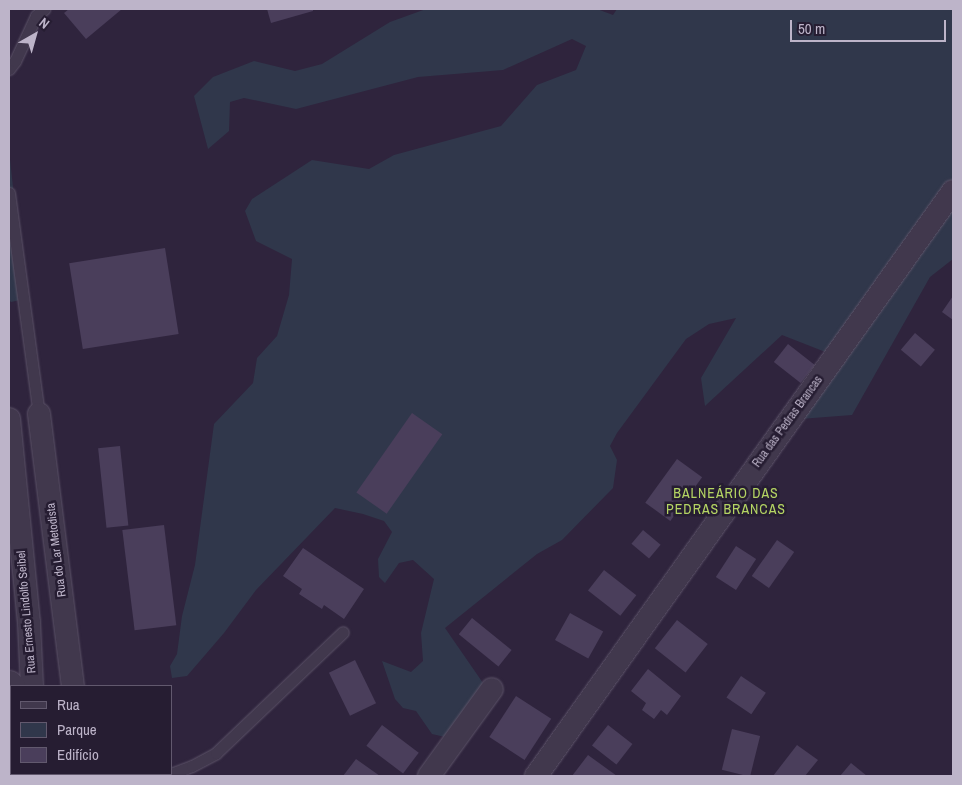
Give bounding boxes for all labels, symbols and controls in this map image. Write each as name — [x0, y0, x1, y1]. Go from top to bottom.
north arrow — [10, 10, 60, 60]
scale bar — [792, 10, 948, 42]
text: N — [35, 14, 53, 33]
text: 50 m — [798, 18, 825, 39]
street label: Rua das Pedras Brancas — [750, 374, 826, 470]
district label: BALNEÁRIO DAS PEDRAS BRANCAS — [664, 485, 788, 518]
street label: Rua do Lar Metodista — [44, 502, 70, 598]
street label: Rua Ernesto Lindolfo Seibel — [14, 550, 40, 674]
legend — [10, 685, 172, 775]
text: Rua — [57, 694, 80, 715]
text: Parque — [57, 719, 97, 740]
text: Edifício — [57, 744, 99, 765]

